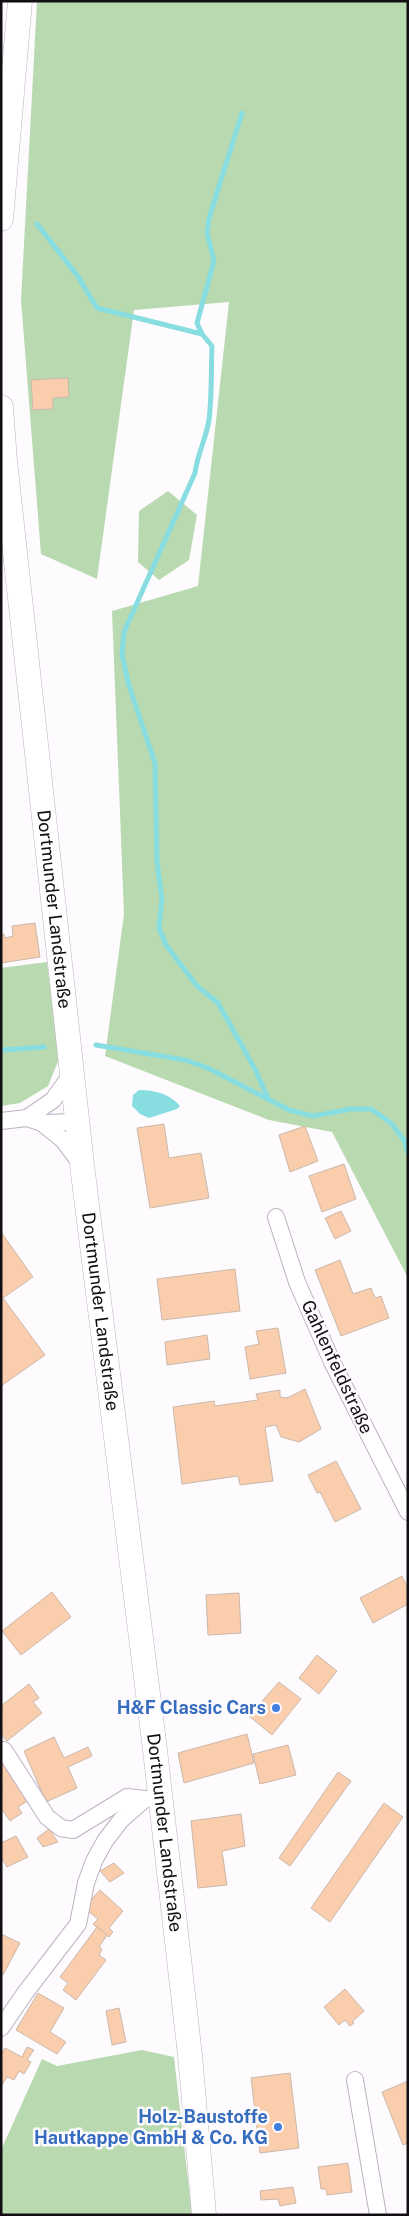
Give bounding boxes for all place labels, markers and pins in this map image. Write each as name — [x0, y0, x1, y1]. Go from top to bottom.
place label: H&F Classic Cars — [117, 1697, 266, 1718]
marker: H&F Classic Cars — [270, 1702, 282, 1714]
place label: Holz-Baustoffe Hautkappe GmbH & Co. KG — [34, 2106, 268, 2148]
marker: Holz-Baustoffe Hautkappe GmbH & Co. KG — [272, 2121, 284, 2133]

